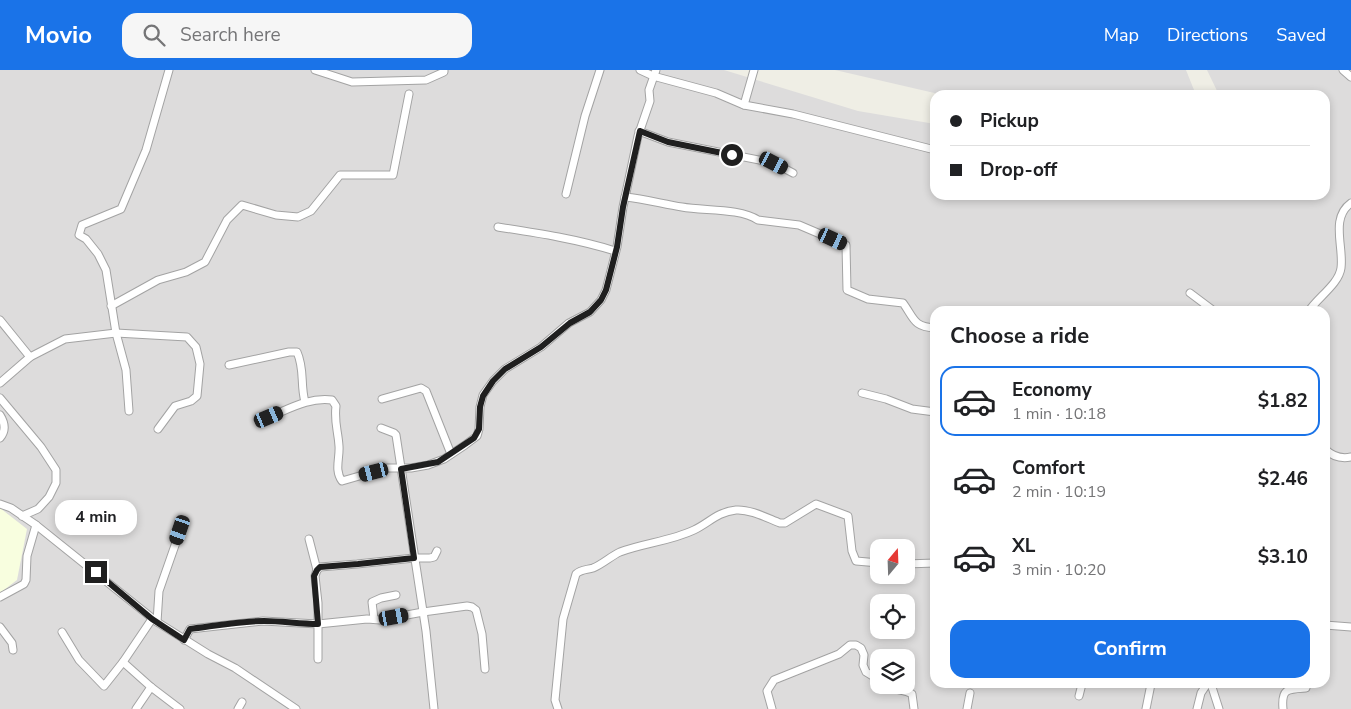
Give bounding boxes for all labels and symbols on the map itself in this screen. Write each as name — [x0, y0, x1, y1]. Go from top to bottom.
route start — [721, 144, 743, 166]
car — [757, 150, 790, 176]
car — [816, 226, 849, 252]
car — [252, 404, 285, 430]
car — [357, 461, 390, 483]
callout: 4 min — [55, 500, 137, 534]
car — [168, 513, 191, 547]
north arrow — [870, 539, 915, 584]
route end — [85, 561, 107, 583]
car — [377, 607, 410, 627]

